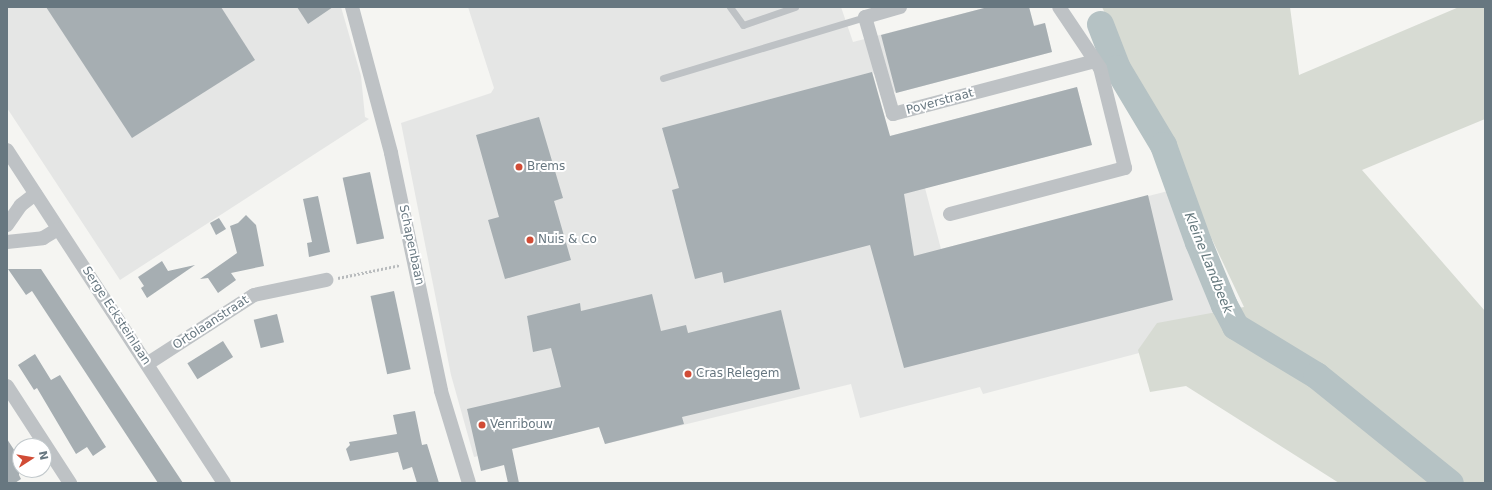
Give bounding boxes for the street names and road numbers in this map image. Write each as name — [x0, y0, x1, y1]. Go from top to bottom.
street label: Poverstraat — [905, 86, 975, 118]
street label: Schapenbaan — [395, 204, 427, 286]
street label: Serge Ecksteinlaan — [79, 264, 153, 368]
street label: Ortolaanstraat — [170, 293, 252, 353]

